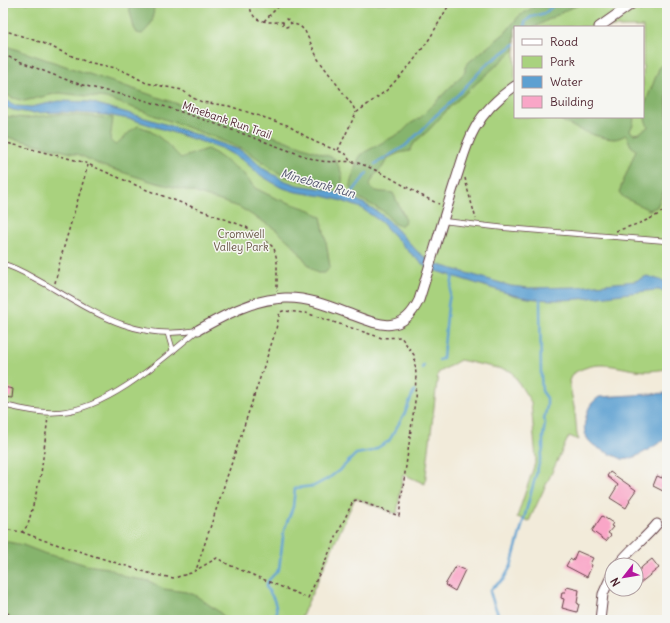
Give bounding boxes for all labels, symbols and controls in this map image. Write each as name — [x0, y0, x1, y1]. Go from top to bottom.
legend — [514, 26, 644, 118]
text: Road — [550, 34, 578, 49]
text: Park — [550, 54, 575, 69]
text: Water — [550, 74, 583, 89]
text: Building — [550, 94, 594, 109]
street label: Minebank Run Trail — [181, 98, 273, 142]
water label: Minebank Run — [279, 165, 358, 201]
park label: Cromwell Valley Park — [213, 227, 269, 254]
north arrow — [604, 557, 644, 597]
text: N — [607, 575, 623, 589]

